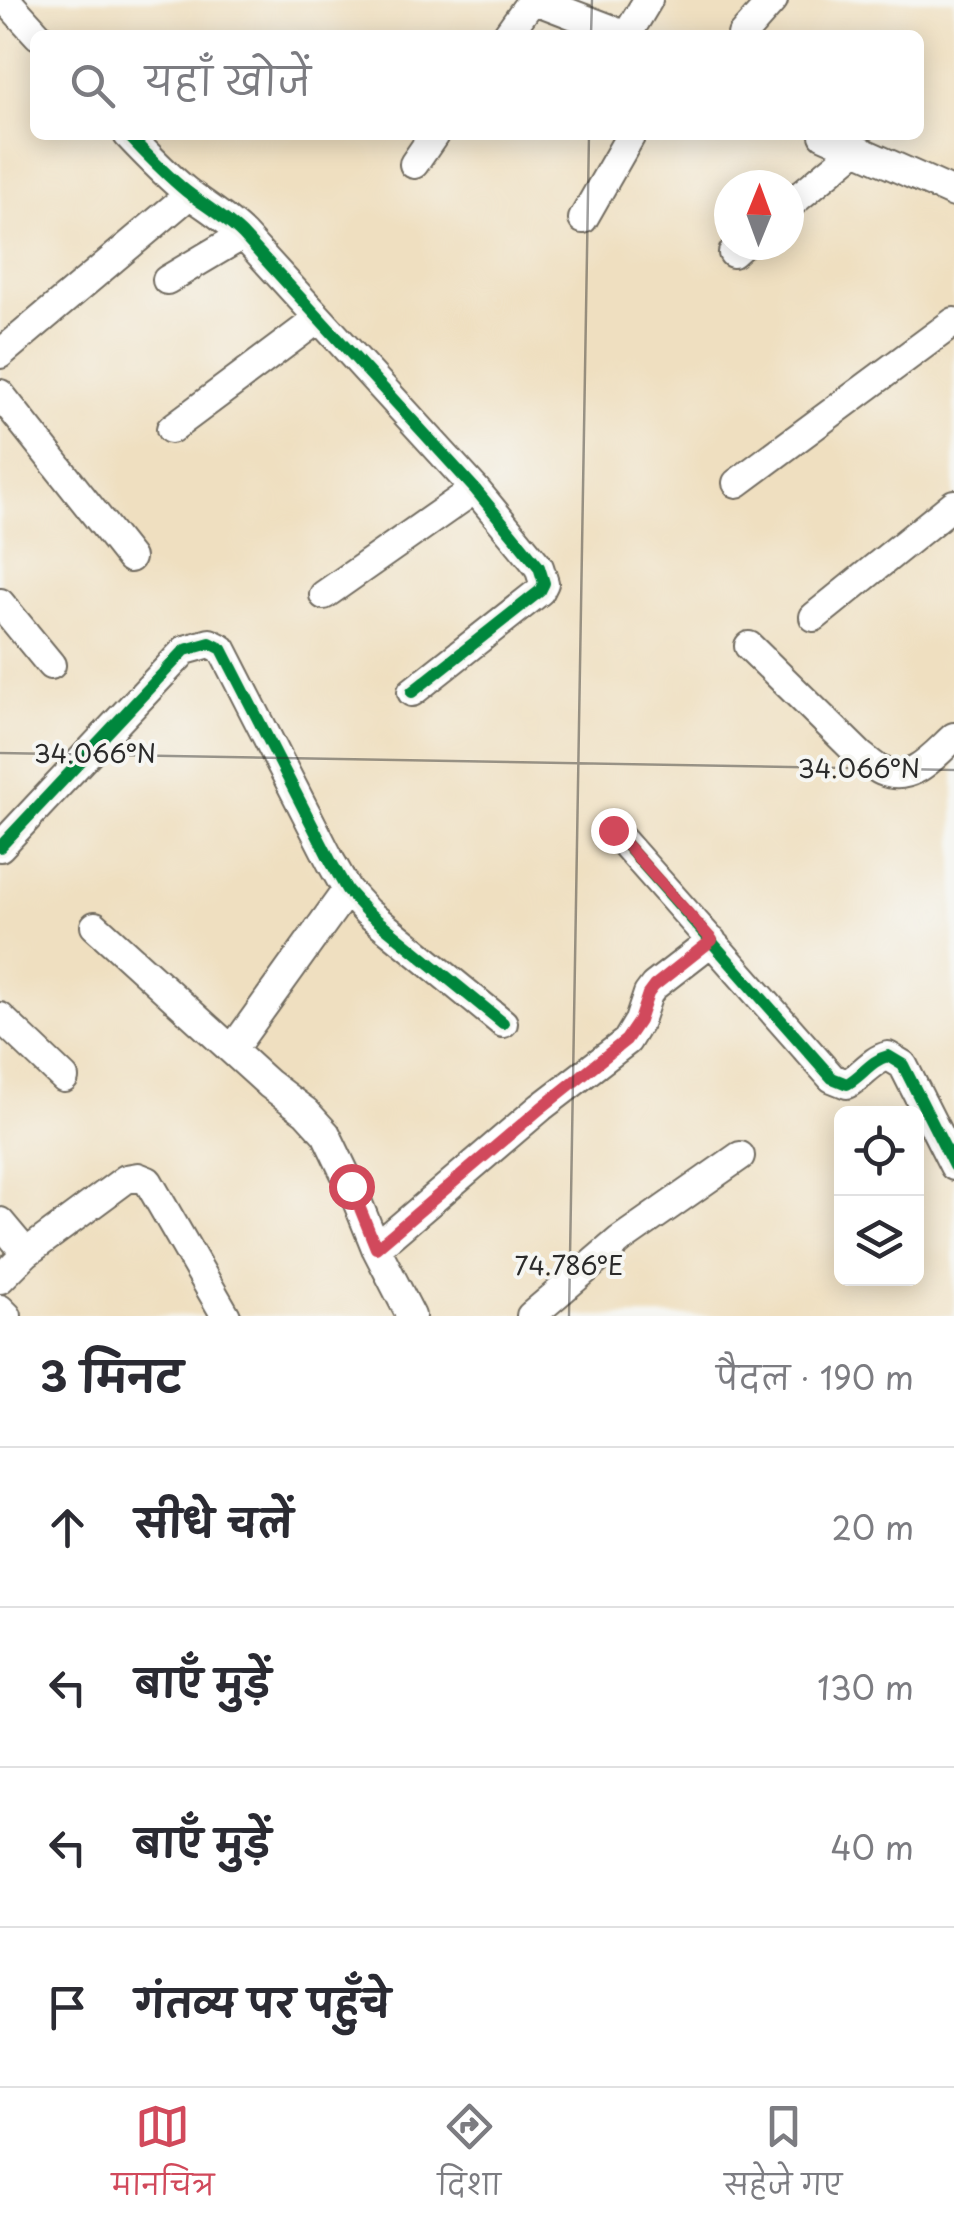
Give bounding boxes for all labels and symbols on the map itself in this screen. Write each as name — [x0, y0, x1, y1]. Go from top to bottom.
north arrow — [714, 170, 804, 260]
text: 34.066°N — [34, 734, 156, 772]
text: 34.066°N — [798, 749, 920, 787]
route end — [591, 808, 637, 854]
route start — [329, 1164, 375, 1210]
text: 74.786°E — [515, 1246, 623, 1284]

